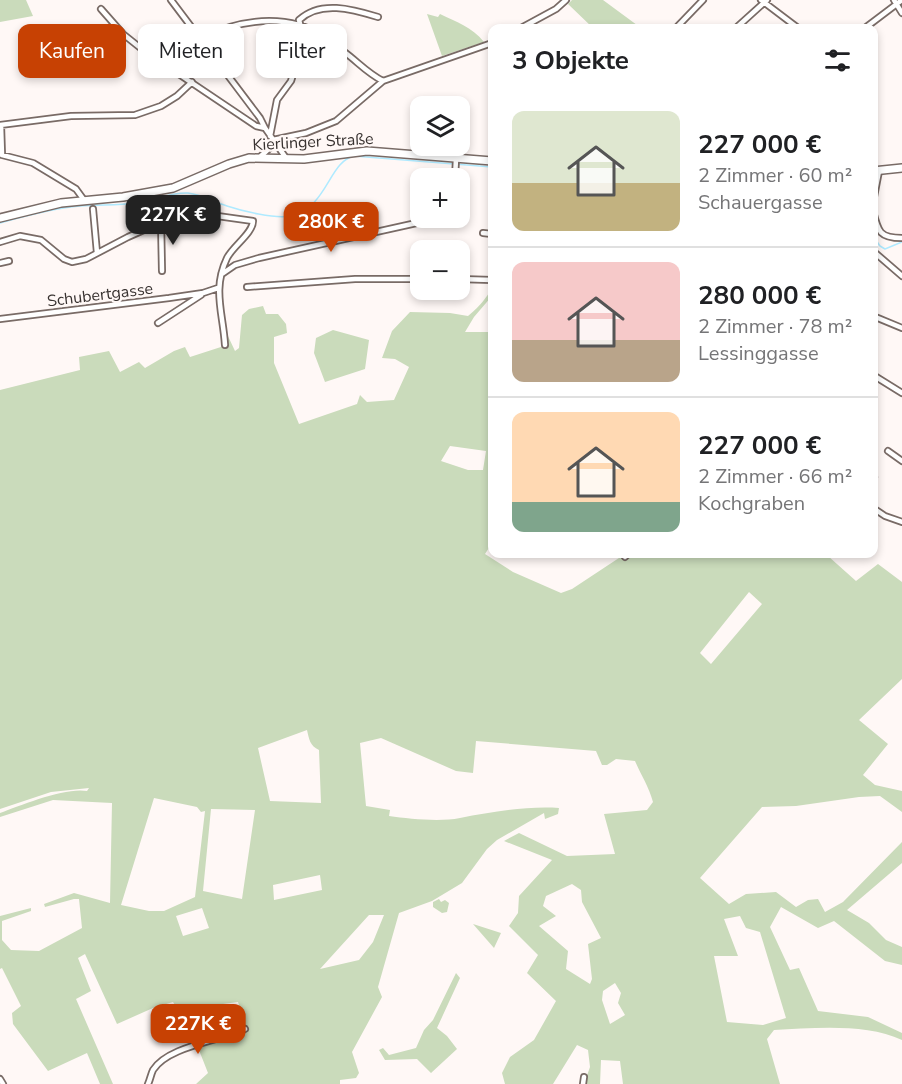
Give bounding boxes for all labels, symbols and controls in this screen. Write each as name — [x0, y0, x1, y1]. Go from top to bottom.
chip: Kaufen — [18, 24, 126, 78]
chip: Mieten — [138, 24, 244, 78]
chip: Filter — [256, 24, 347, 78]
text: 3 Objekte — [512, 43, 629, 78]
icon: filters — [821, 44, 854, 77]
map controls — [410, 96, 470, 300]
button: layers — [410, 96, 470, 156]
text: 227 000 € — [698, 127, 821, 162]
street label: Kierlinger Straße — [252, 128, 374, 156]
icon: home — [560, 135, 632, 207]
text: 2 Zimmer · 60 m² — [698, 162, 852, 189]
button: + — [410, 168, 470, 228]
text: Schauergasse — [698, 189, 823, 216]
pin: 227K € — [124, 195, 222, 246]
text: 227K € — [140, 201, 206, 228]
pin: 280K € — [282, 202, 380, 253]
text: 280K € — [298, 208, 364, 235]
button: − — [410, 240, 470, 300]
street label: Schubertgasse — [46, 278, 154, 312]
text: 280 000 € — [698, 278, 821, 313]
icon: home — [560, 286, 632, 358]
text: 2 Zimmer · 78 m² — [698, 313, 852, 340]
text: Lessinggasse — [698, 340, 819, 367]
text: 227 000 € — [698, 428, 821, 463]
icon: home — [560, 436, 632, 508]
text: 2 Zimmer · 66 m² — [698, 463, 852, 490]
text: Kochgraben — [698, 490, 805, 517]
pin: 227K € — [149, 1004, 247, 1055]
text: 227K € — [165, 1010, 231, 1037]

